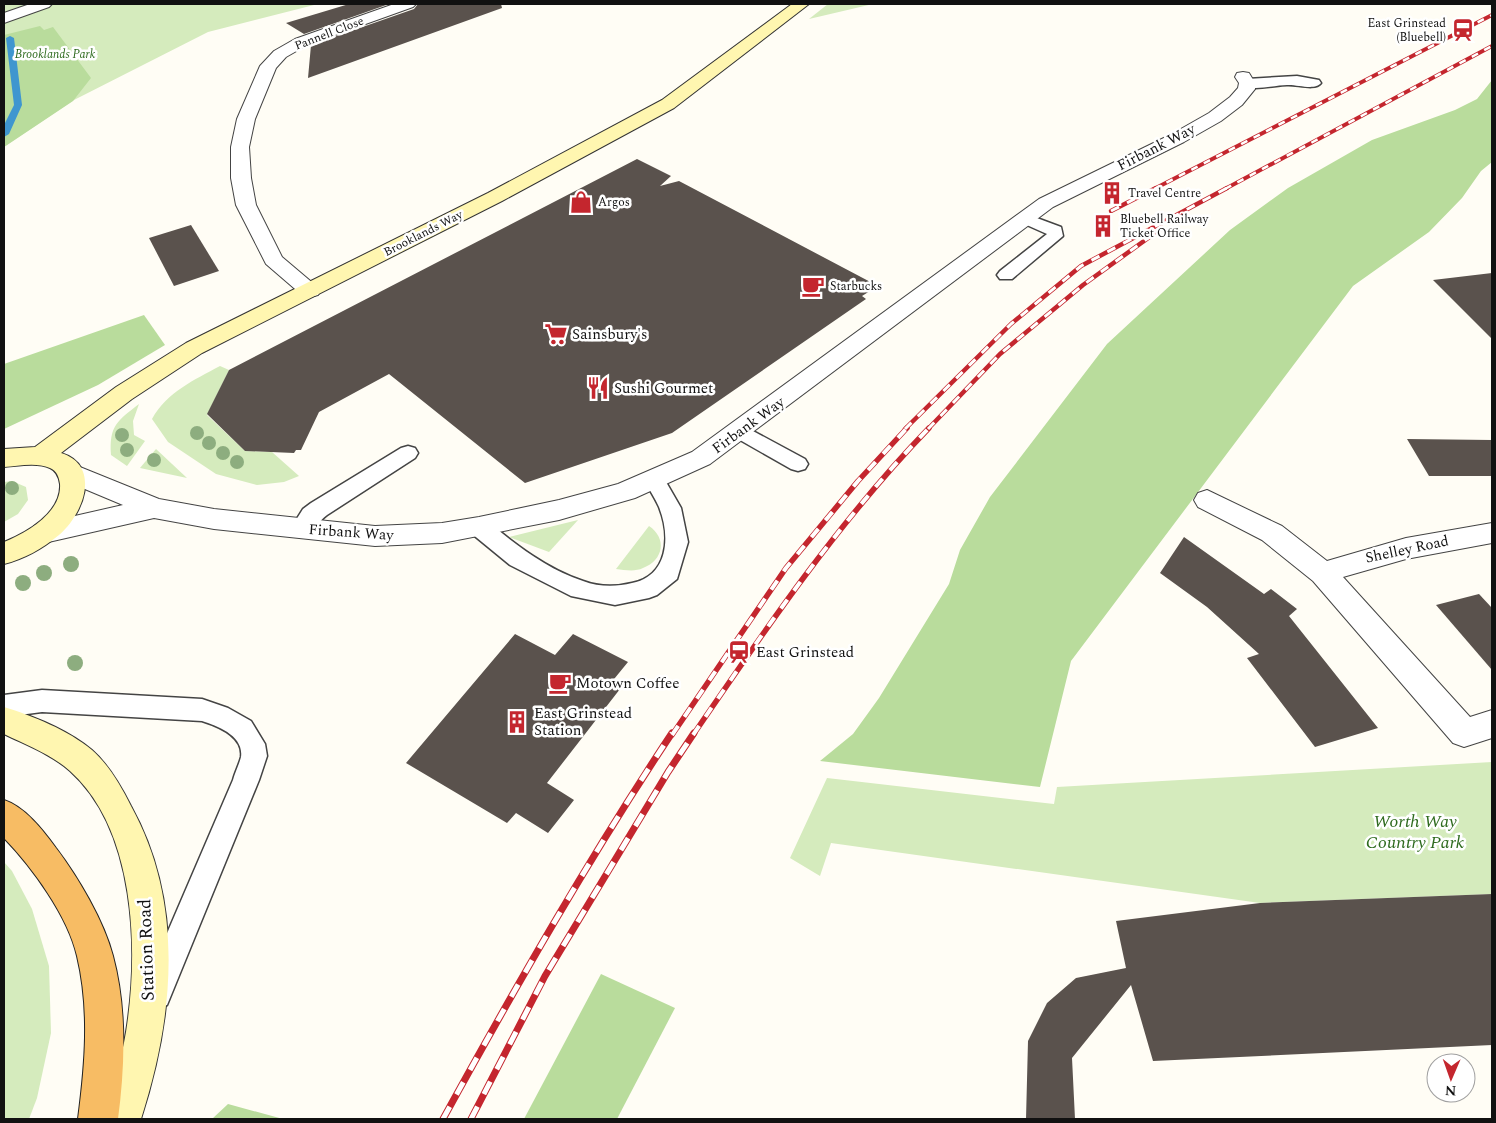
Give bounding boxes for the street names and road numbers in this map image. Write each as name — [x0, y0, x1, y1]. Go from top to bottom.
street label: Pannell Close — [292, 11, 367, 55]
street label: Firbank Way — [1113, 117, 1200, 177]
street label: Brooklands Way — [380, 205, 467, 262]
street label: Firbank Way — [707, 391, 790, 460]
street label: Firbank Way — [308, 518, 395, 547]
street label: Shelley Road — [1363, 529, 1451, 570]
street label: Station Road — [131, 898, 162, 1002]

